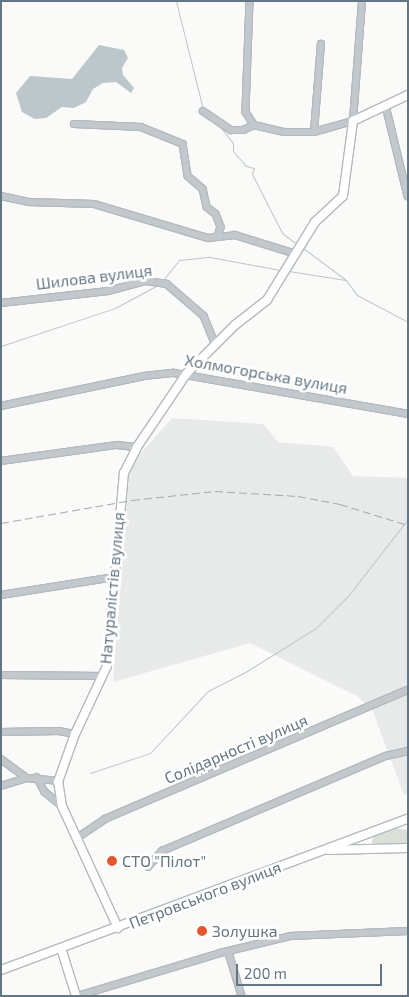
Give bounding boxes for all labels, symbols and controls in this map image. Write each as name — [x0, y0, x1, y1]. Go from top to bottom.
street label: Шилова вулиця — [35, 260, 153, 294]
street label: Холмогорська вулиця — [183, 350, 349, 398]
street label: Натуралістів вулиця — [96, 511, 128, 665]
street label: Солідарності вулиця — [162, 710, 310, 788]
place label: СТО "Пілот" — [122, 851, 206, 871]
marker: СТО "Пілот" — [106, 855, 118, 867]
street label: Петровського вулиця — [126, 857, 284, 933]
place label: Золушка — [212, 921, 278, 941]
marker: Золушка — [196, 925, 208, 937]
scale bar — [239, 954, 385, 986]
text: 200 m — [244, 964, 287, 982]

